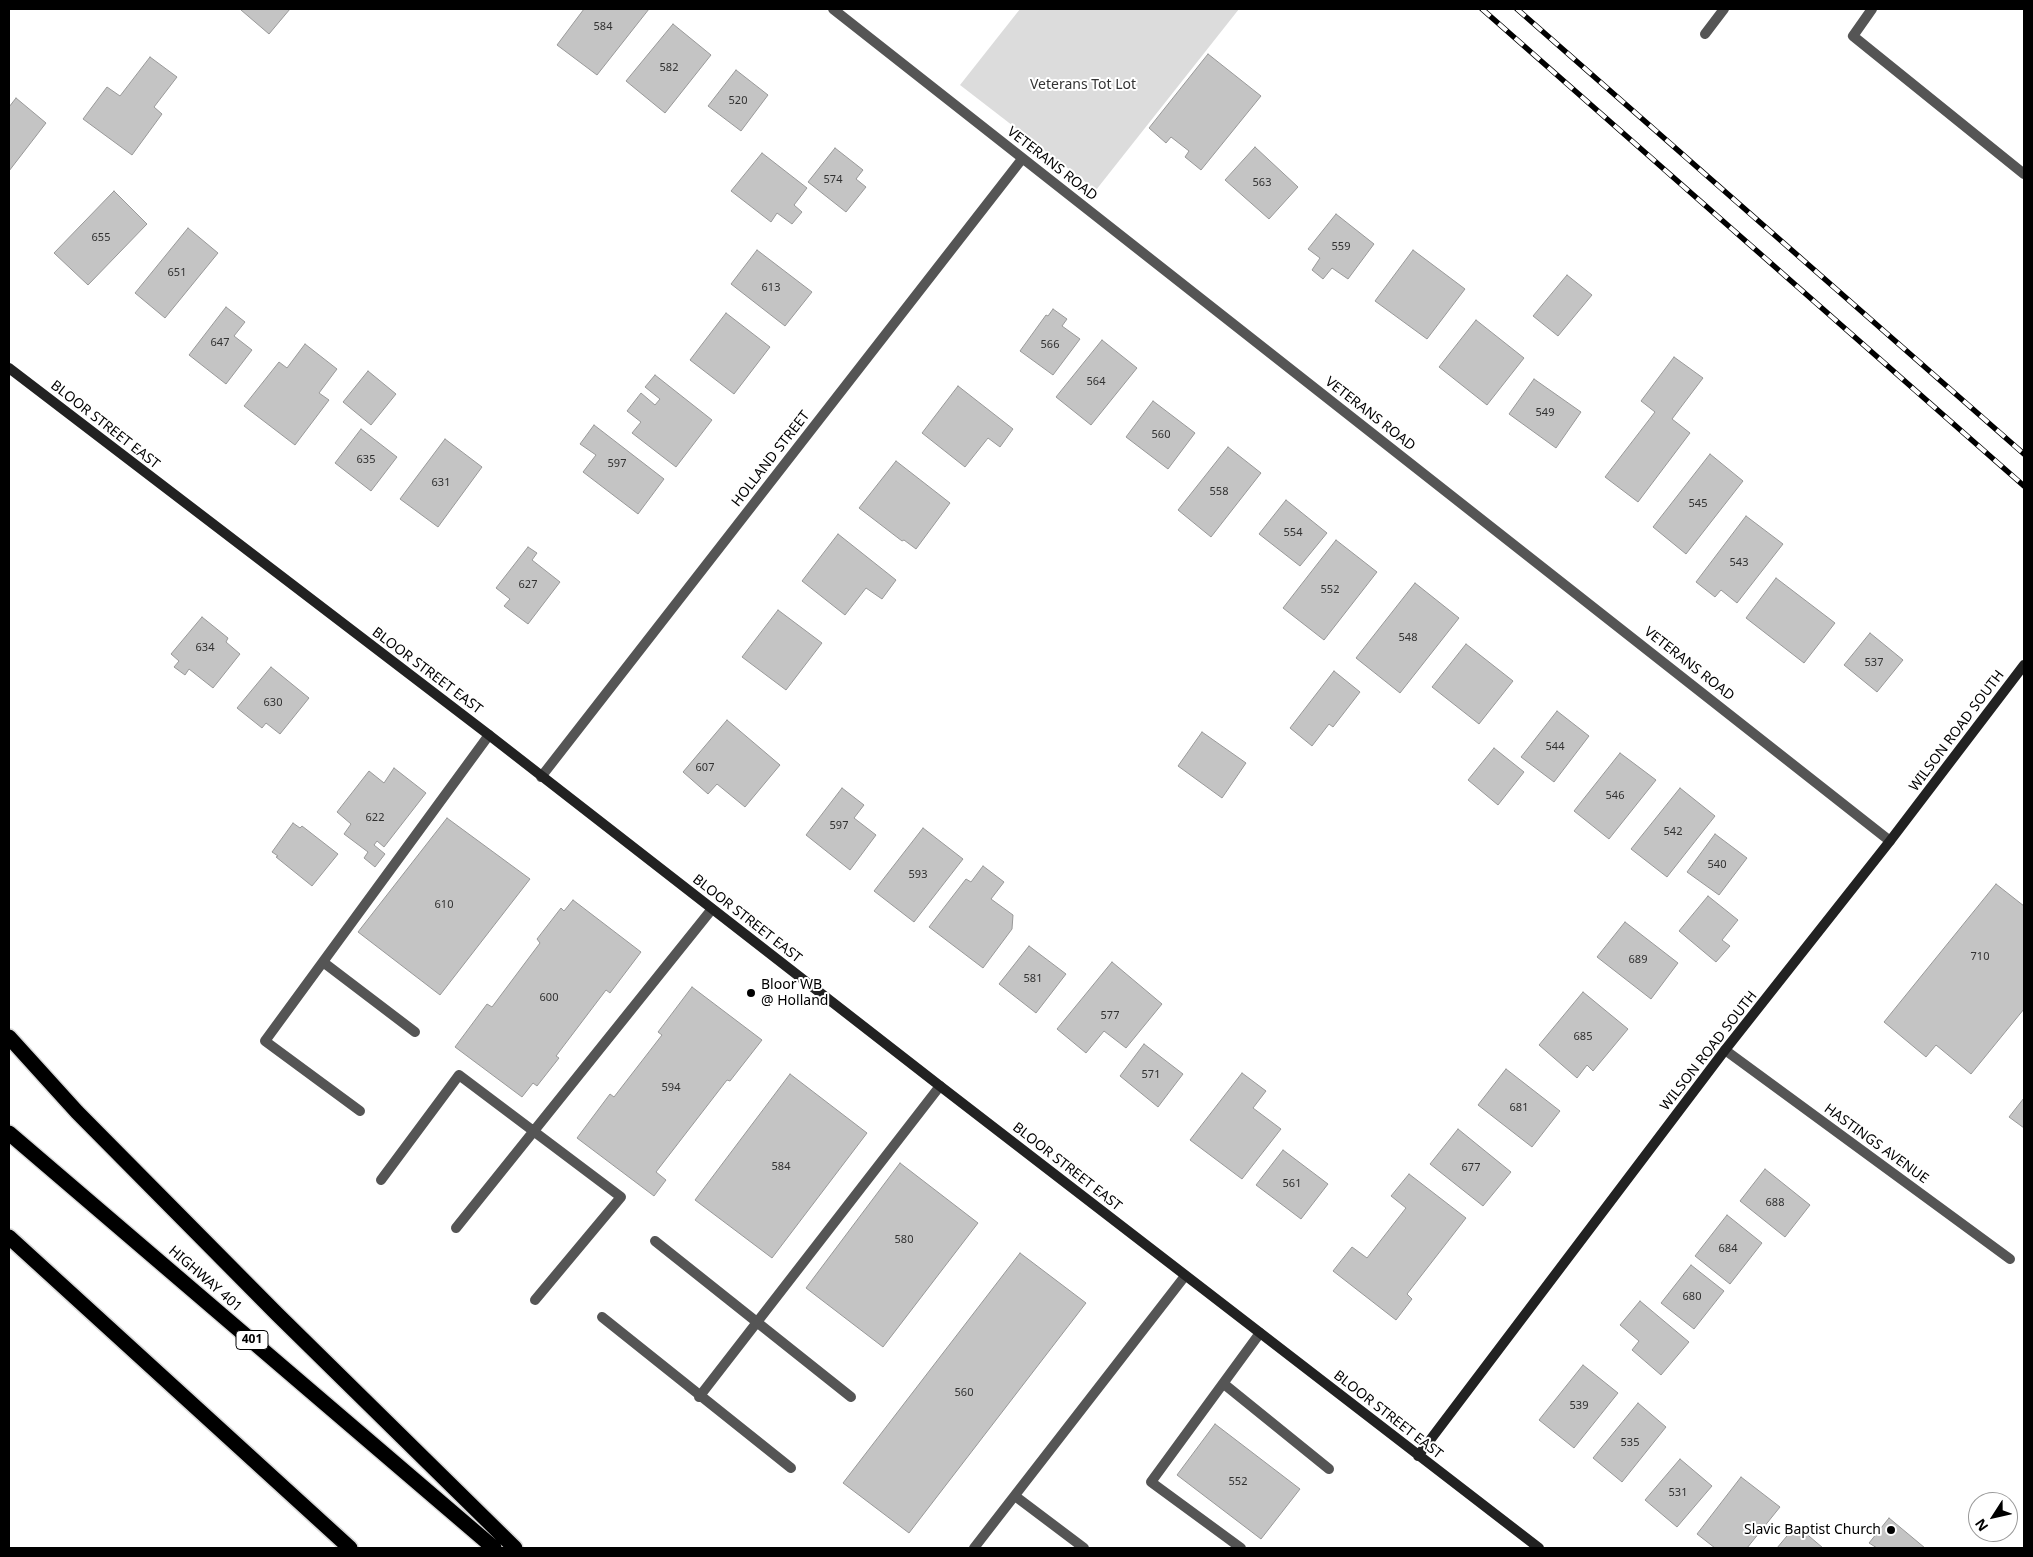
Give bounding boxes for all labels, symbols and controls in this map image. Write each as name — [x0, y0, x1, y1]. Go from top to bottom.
house number: 584 — [594, 20, 612, 34]
house number: 582 — [660, 61, 678, 75]
park label: Veterans Tot Lot — [1030, 77, 1136, 93]
house number: 520 — [729, 94, 747, 108]
street label: VETERANS ROAD — [1004, 124, 1100, 204]
house number: 574 — [824, 173, 842, 187]
house number: 563 — [1253, 176, 1271, 190]
house number: 655 — [92, 231, 110, 245]
house number: 559 — [1332, 240, 1350, 254]
house number: 651 — [168, 266, 186, 280]
house number: 613 — [762, 281, 780, 295]
house number: 647 — [211, 336, 229, 350]
house number: 566 — [1041, 338, 1059, 352]
street label: VETERANS ROAD — [1322, 374, 1418, 454]
house number: 564 — [1087, 375, 1105, 389]
street label: BLOOR STREET EAST — [47, 377, 163, 473]
house number: 549 — [1536, 406, 1554, 420]
street label: HOLLAND STREET — [728, 408, 814, 510]
house number: 560 — [1152, 428, 1170, 442]
house number: 635 — [357, 453, 375, 467]
house number: 597 — [608, 457, 626, 471]
house number: 631 — [432, 476, 450, 490]
house number: 558 — [1210, 485, 1228, 499]
house number: 545 — [1689, 497, 1707, 511]
house number: 554 — [1284, 526, 1302, 540]
house number: 543 — [1730, 556, 1748, 570]
house number: 627 — [519, 578, 537, 592]
house number: 552 — [1321, 583, 1339, 597]
street label: BLOOR STREET EAST — [369, 624, 485, 718]
street label: VETERANS ROAD — [1641, 624, 1737, 704]
house number: 548 — [1399, 631, 1417, 645]
house number: 634 — [196, 641, 214, 655]
house number: 537 — [1865, 656, 1883, 670]
street label: WILSON ROAD SOUTH — [1906, 667, 2008, 795]
house number: 630 — [264, 696, 282, 710]
house number: 544 — [1546, 740, 1564, 754]
house number: 607 — [696, 761, 714, 775]
house number: 546 — [1606, 789, 1624, 803]
house number: 622 — [366, 811, 384, 825]
house number: 597 — [830, 819, 848, 833]
house number: 542 — [1664, 825, 1682, 839]
house number: 540 — [1708, 858, 1726, 872]
house number: 593 — [909, 868, 927, 882]
street label: BLOOR STREET EAST — [689, 871, 805, 967]
house number: 610 — [435, 898, 453, 912]
house number: 710 — [1971, 950, 1989, 964]
house number: 689 — [1629, 953, 1647, 967]
house number: 581 — [1024, 972, 1042, 986]
place label: Bloor WB @ Holland — [761, 977, 828, 1010]
marker: Bloor WB @ Holland — [745, 987, 757, 999]
street label: WILSON ROAD SOUTH — [1657, 988, 1761, 1114]
house number: 600 — [540, 991, 558, 1005]
house number: 577 — [1101, 1009, 1119, 1023]
house number: 685 — [1574, 1030, 1592, 1044]
house number: 571 — [1142, 1068, 1160, 1082]
house number: 594 — [662, 1081, 680, 1095]
street label: HASTINGS AVENUE — [1821, 1100, 1931, 1188]
house number: 681 — [1510, 1101, 1528, 1115]
street label: BLOOR STREET EAST — [1009, 1119, 1125, 1215]
house number: 584 — [772, 1160, 790, 1174]
house number: 677 — [1462, 1161, 1480, 1175]
house number: 561 — [1283, 1177, 1301, 1191]
house number: 688 — [1766, 1196, 1784, 1210]
house number: 580 — [895, 1233, 913, 1247]
house number: 684 — [1719, 1242, 1737, 1256]
street label: HIGHWAY 401 — [165, 1243, 245, 1315]
house number: 680 — [1683, 1290, 1701, 1304]
road number: 401 — [236, 1330, 268, 1350]
street label: BLOOR STREET EAST — [1330, 1367, 1446, 1463]
house number: 560 — [955, 1386, 973, 1400]
house number: 539 — [1570, 1399, 1588, 1413]
house number: 535 — [1621, 1436, 1639, 1450]
house number: 552 — [1229, 1475, 1247, 1489]
house number: 531 — [1669, 1486, 1687, 1500]
north arrow — [1968, 1492, 2018, 1542]
text: N — [1970, 1515, 1992, 1535]
place label: Slavic Baptist Church — [1744, 1522, 1881, 1538]
marker: Slavic Baptist Church — [1885, 1524, 1897, 1536]

